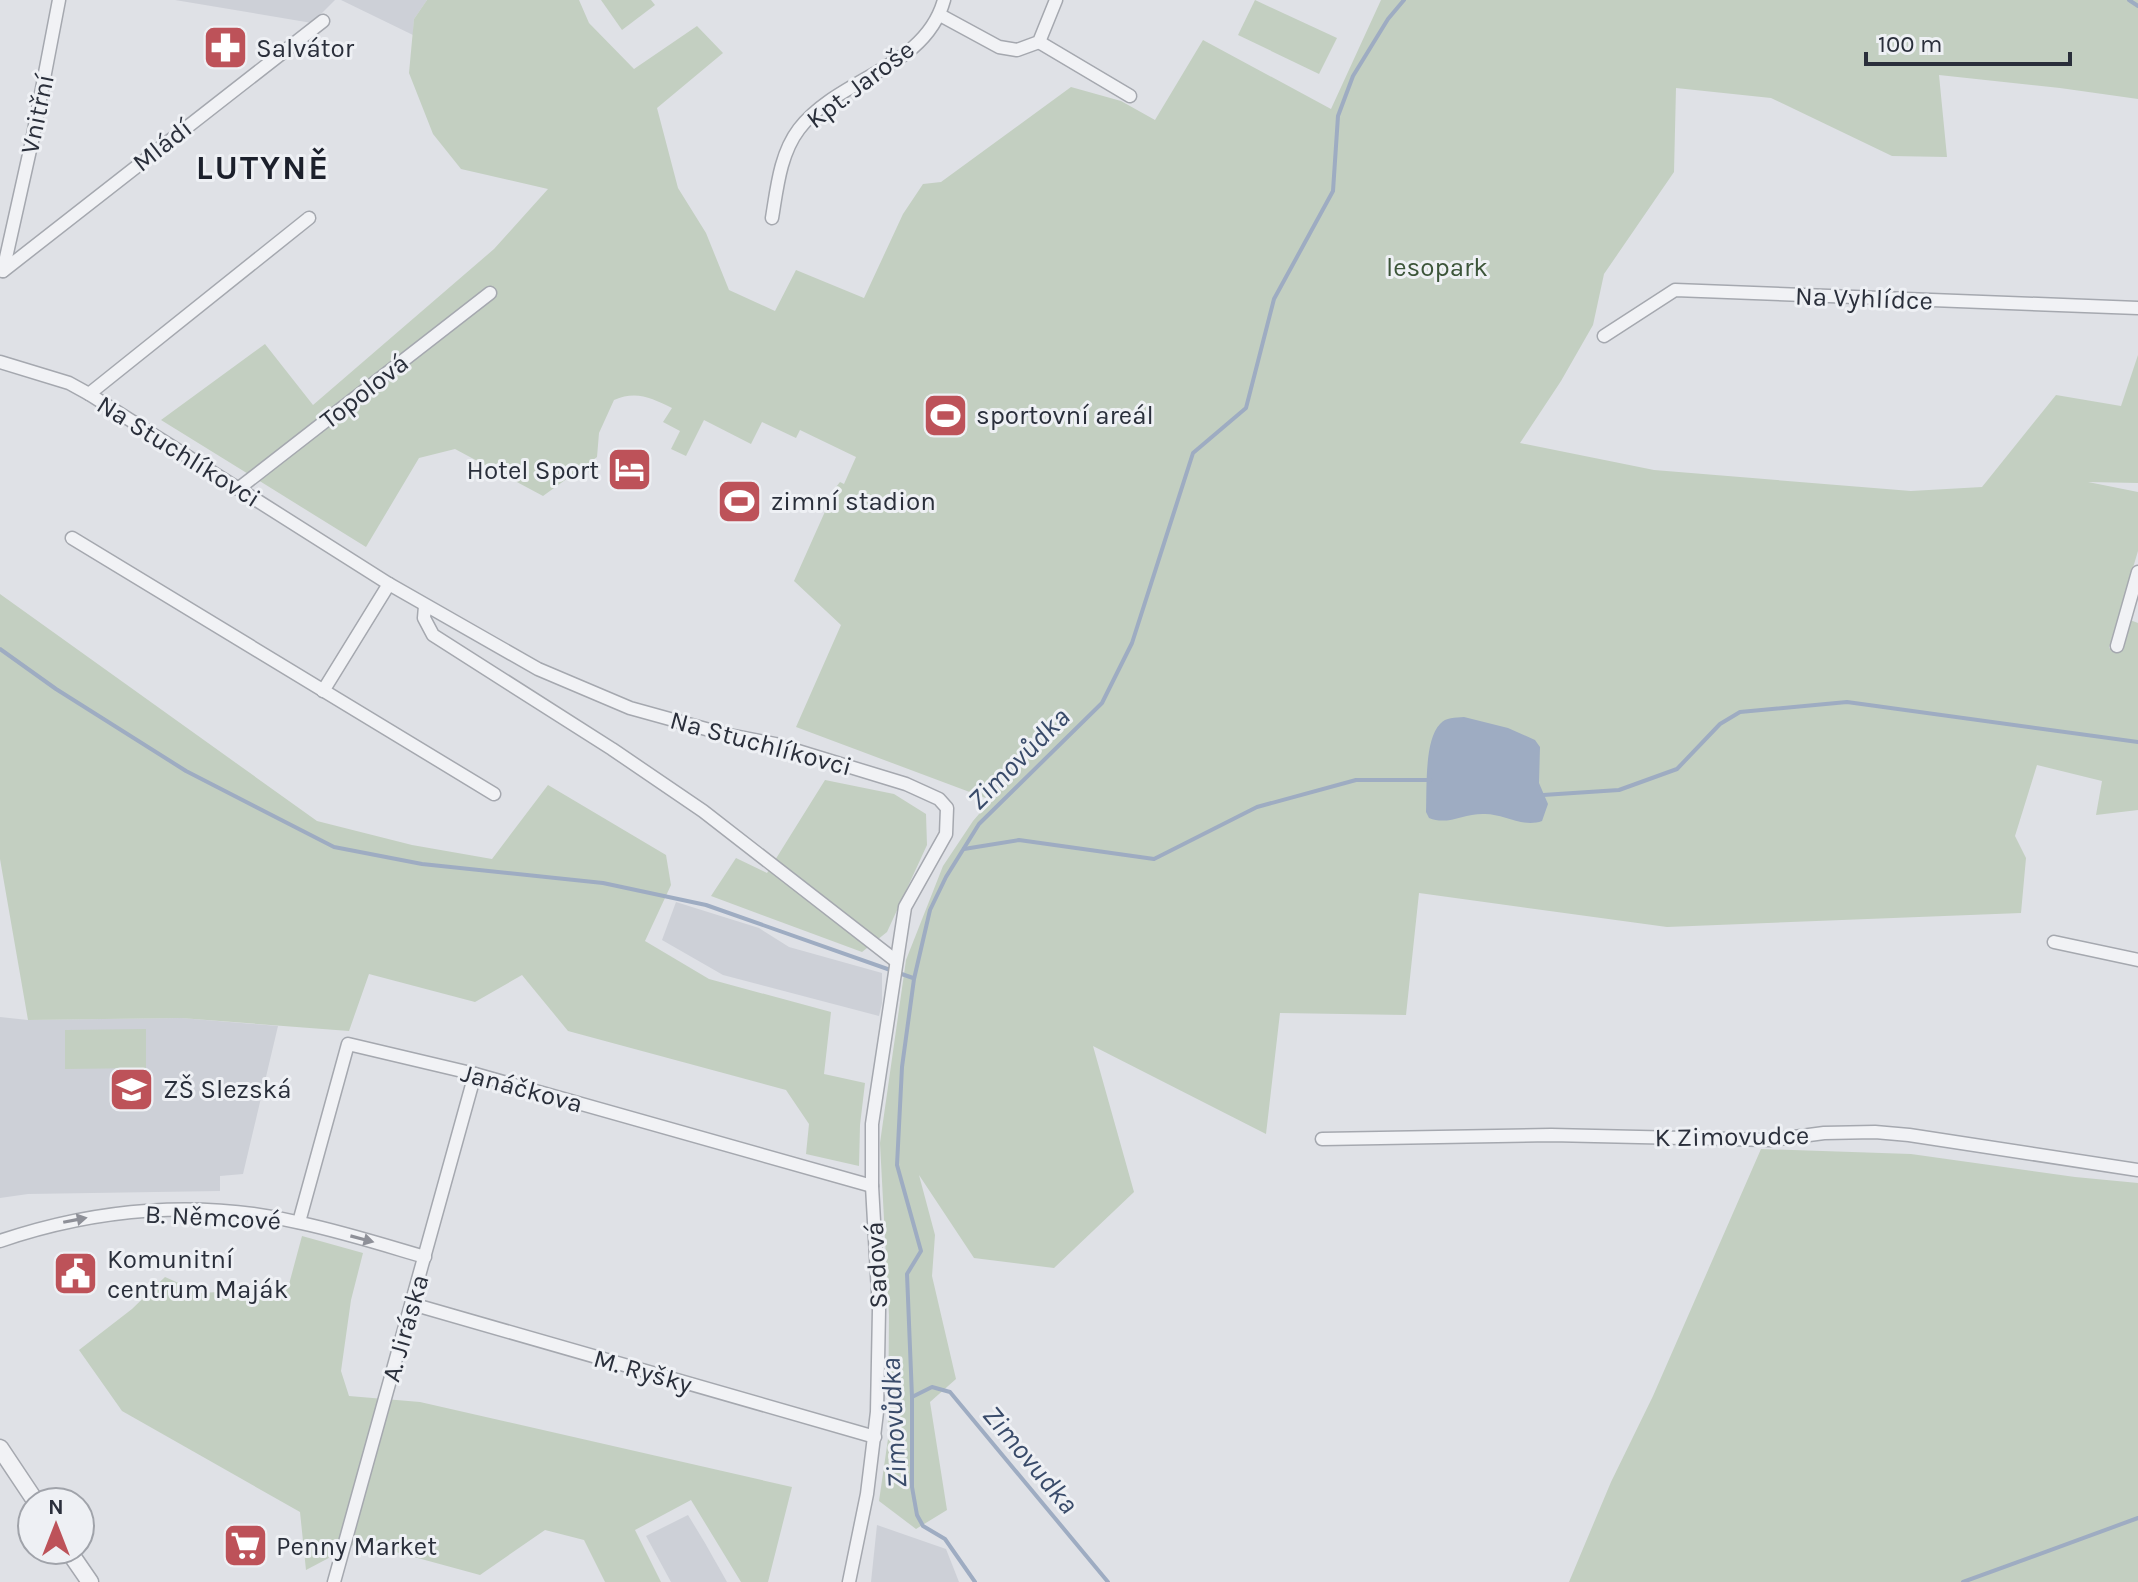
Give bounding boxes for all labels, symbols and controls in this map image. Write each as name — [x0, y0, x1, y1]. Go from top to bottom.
scale bar — [1866, 16, 2070, 66]
pharmacy icon: Salvátor — [201, 24, 249, 72]
text: 100 m — [1878, 30, 1943, 58]
place label: Salvátor — [256, 33, 355, 64]
street label: Kpt. Jaroše — [800, 34, 920, 135]
street label: Vnitřní — [14, 71, 61, 157]
street label: Mládí — [126, 112, 198, 178]
district label: LUTYNĚ — [196, 147, 330, 188]
park label: lesopark — [1386, 252, 1488, 283]
street label: Na Vyhlídce — [1795, 281, 1933, 316]
street label: Topolová — [314, 347, 415, 435]
street label: Na Stuchlíkovci — [91, 389, 266, 514]
sports icon: sportovní areál — [921, 391, 969, 439]
place label: sportovní areál — [976, 400, 1154, 431]
hotel icon: Hotel Sport — [606, 446, 654, 494]
place label: Hotel Sport — [467, 455, 599, 486]
sports icon: zimní stadion — [716, 477, 764, 525]
place label: zimní stadion — [771, 486, 936, 517]
water label: Zimovůdka — [960, 700, 1076, 816]
street label: Na Stuchlíkovci — [667, 704, 855, 783]
street label: Janáčkova — [458, 1057, 586, 1120]
school or university icon: ZŠ Slezská — [108, 1065, 156, 1113]
place label: ZŠ Slezská — [163, 1073, 292, 1105]
street label: K Zimovudce — [1654, 1120, 1810, 1153]
street label: B. Němcové — [144, 1198, 282, 1237]
one-way arrow — [63, 1214, 88, 1226]
street label: Sadová — [859, 1221, 894, 1309]
one-way arrow — [351, 1233, 375, 1246]
place label: Komunitní centrum Maják — [107, 1244, 288, 1305]
public building icon: Komunitní centrum Maják — [52, 1250, 100, 1298]
street label: A. Jiráska — [375, 1271, 436, 1385]
street label: M. Ryšky — [590, 1343, 696, 1400]
water label: Zimovůdka — [874, 1357, 913, 1489]
water label: Zimovudka — [976, 1399, 1085, 1520]
north arrow — [16, 1486, 96, 1566]
text: N — [48, 1494, 64, 1520]
supermarket icon: Penny Market — [221, 1522, 269, 1570]
place label: Penny Market — [276, 1531, 437, 1562]

